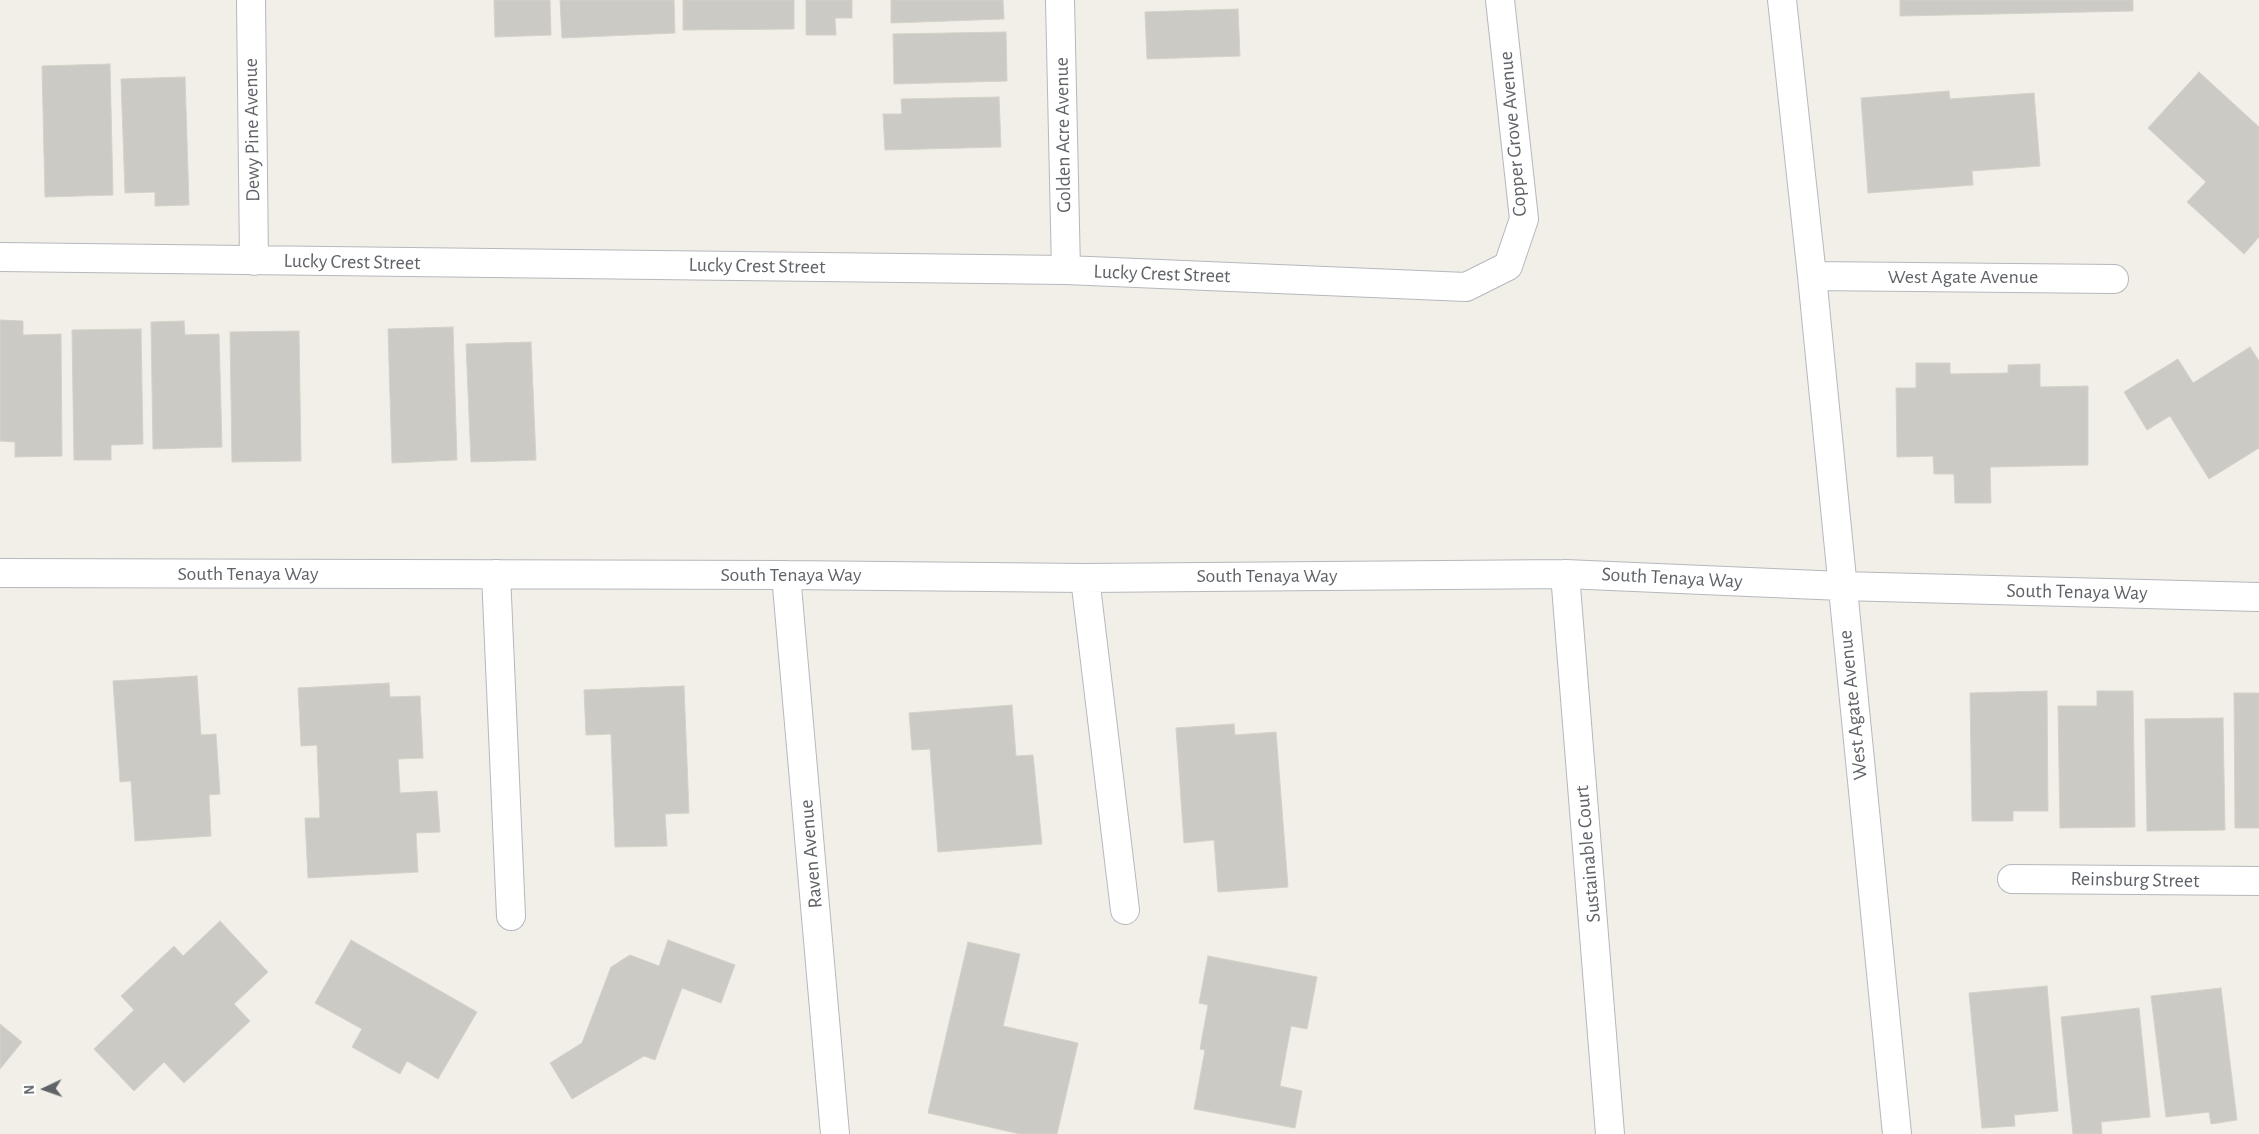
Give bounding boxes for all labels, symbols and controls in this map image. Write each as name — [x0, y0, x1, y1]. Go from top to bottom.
street label: Copper Grove Avenue — [1494, 50, 1532, 218]
street label: Golden Acre Avenue — [1050, 57, 1076, 213]
street label: Dewy Pine Avenue — [239, 58, 265, 202]
street label: Lucky Crest Street — [283, 249, 421, 275]
street label: Lucky Crest Street — [688, 253, 826, 279]
street label: Lucky Crest Street — [1093, 260, 1231, 288]
street label: West Agate Avenue — [1888, 265, 2038, 289]
street label: South Tenaya Way — [177, 562, 319, 586]
street label: South Tenaya Way — [1601, 562, 1743, 594]
street label: South Tenaya Way — [720, 563, 862, 587]
street label: South Tenaya Way — [1196, 564, 1338, 588]
street label: South Tenaya Way — [2006, 579, 2148, 605]
street label: West Agate Avenue — [1833, 629, 1873, 781]
street label: Sustainable Court — [1570, 784, 1606, 924]
street label: Raven Avenue — [794, 799, 828, 909]
street label: Reinsburg Street — [2070, 867, 2200, 893]
north arrow — [20, 1064, 70, 1114]
text: N — [23, 1085, 37, 1095]

